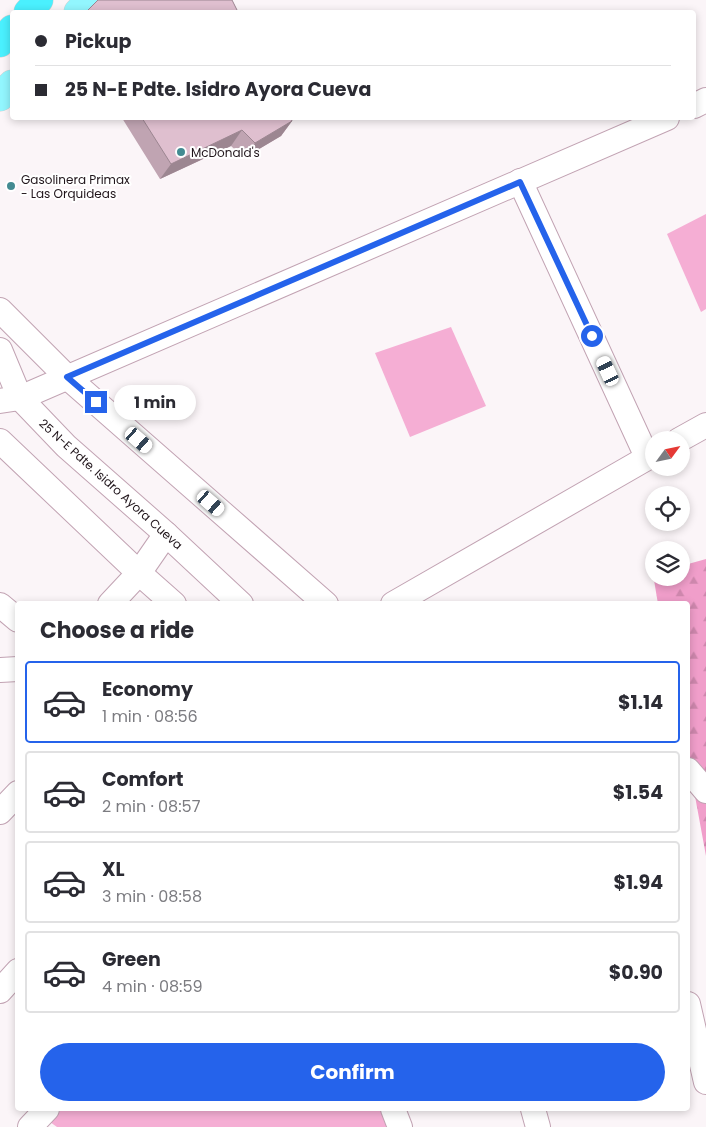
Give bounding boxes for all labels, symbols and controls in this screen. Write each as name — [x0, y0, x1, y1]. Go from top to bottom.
text: Pickup — [65, 28, 131, 55]
text: 25 N-E Pdte. Isidro Ayora Cueva — [65, 76, 371, 103]
place label: McDonald's — [191, 144, 260, 161]
marker: McDonald's — [175, 146, 187, 158]
place label: Gasolinera Primax - Las Orquideas — [21, 171, 130, 202]
marker: Gasolinera Primax - Las Orquideas — [5, 180, 17, 192]
route start — [581, 325, 603, 347]
car — [594, 354, 621, 388]
callout: 1 min — [114, 384, 196, 420]
route end — [85, 391, 107, 413]
text: 1 min — [134, 391, 176, 414]
street label: 25 N-E Pdte. Isidro Ayora Cueva — [36, 415, 186, 553]
car — [122, 424, 155, 456]
north arrow — [645, 431, 690, 476]
map controls — [645, 431, 690, 586]
button: locate — [645, 486, 690, 531]
car — [194, 487, 227, 519]
button: layers — [645, 541, 690, 586]
text: Choose a ride — [40, 615, 194, 646]
text: Economy — [102, 676, 193, 703]
icon: car — [42, 680, 87, 725]
text: $1.14 — [618, 689, 663, 716]
text: 1 min · 08:56 — [102, 705, 198, 728]
text: Comfort — [102, 766, 184, 793]
icon: car — [42, 770, 87, 815]
text: $1.54 — [613, 779, 663, 806]
text: 2 min · 08:57 — [102, 795, 200, 818]
text: XL — [102, 856, 125, 883]
icon: car — [42, 860, 87, 905]
text: $1.94 — [613, 869, 663, 896]
text: 3 min · 08:58 — [102, 885, 202, 908]
text: Green — [102, 946, 161, 973]
icon: car — [42, 950, 87, 995]
text: $0.90 — [609, 959, 663, 986]
text: 4 min · 08:59 — [102, 975, 203, 998]
button: Confirm — [40, 1043, 665, 1101]

